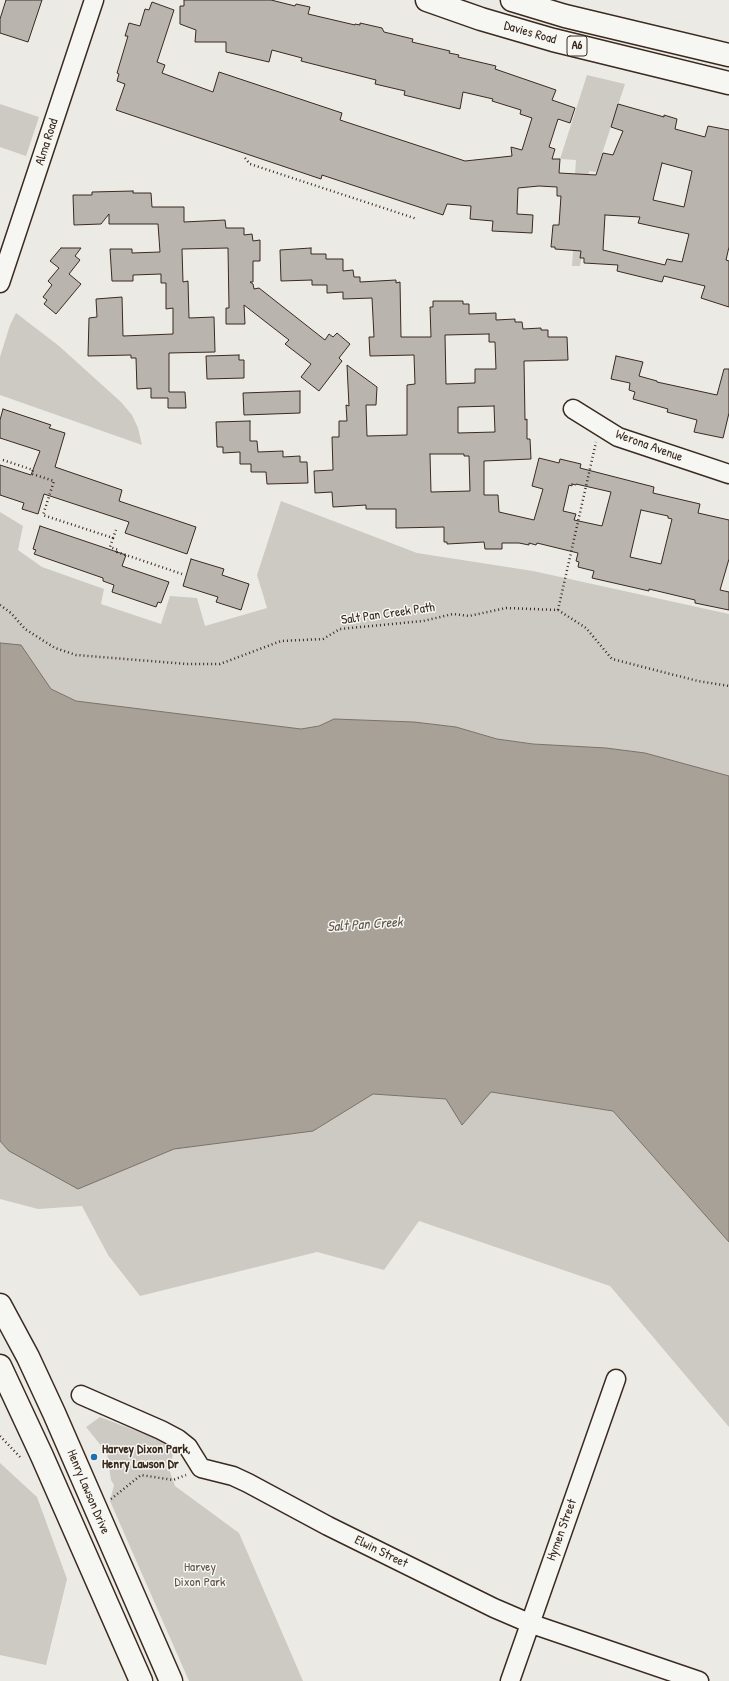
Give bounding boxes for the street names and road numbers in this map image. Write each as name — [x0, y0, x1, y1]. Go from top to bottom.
street label: Davies Road — [502, 18, 558, 48]
road number: A6 — [567, 36, 587, 56]
street label: Alma Road — [32, 117, 62, 167]
street label: Werona Avenue — [613, 427, 685, 465]
street label: Salt Pan Creek Path — [340, 600, 436, 628]
street label: Henry Lawson Drive — [63, 1447, 113, 1537]
street label: Hymen Street — [544, 1497, 580, 1563]
street label: Elwin Street — [352, 1532, 410, 1572]

